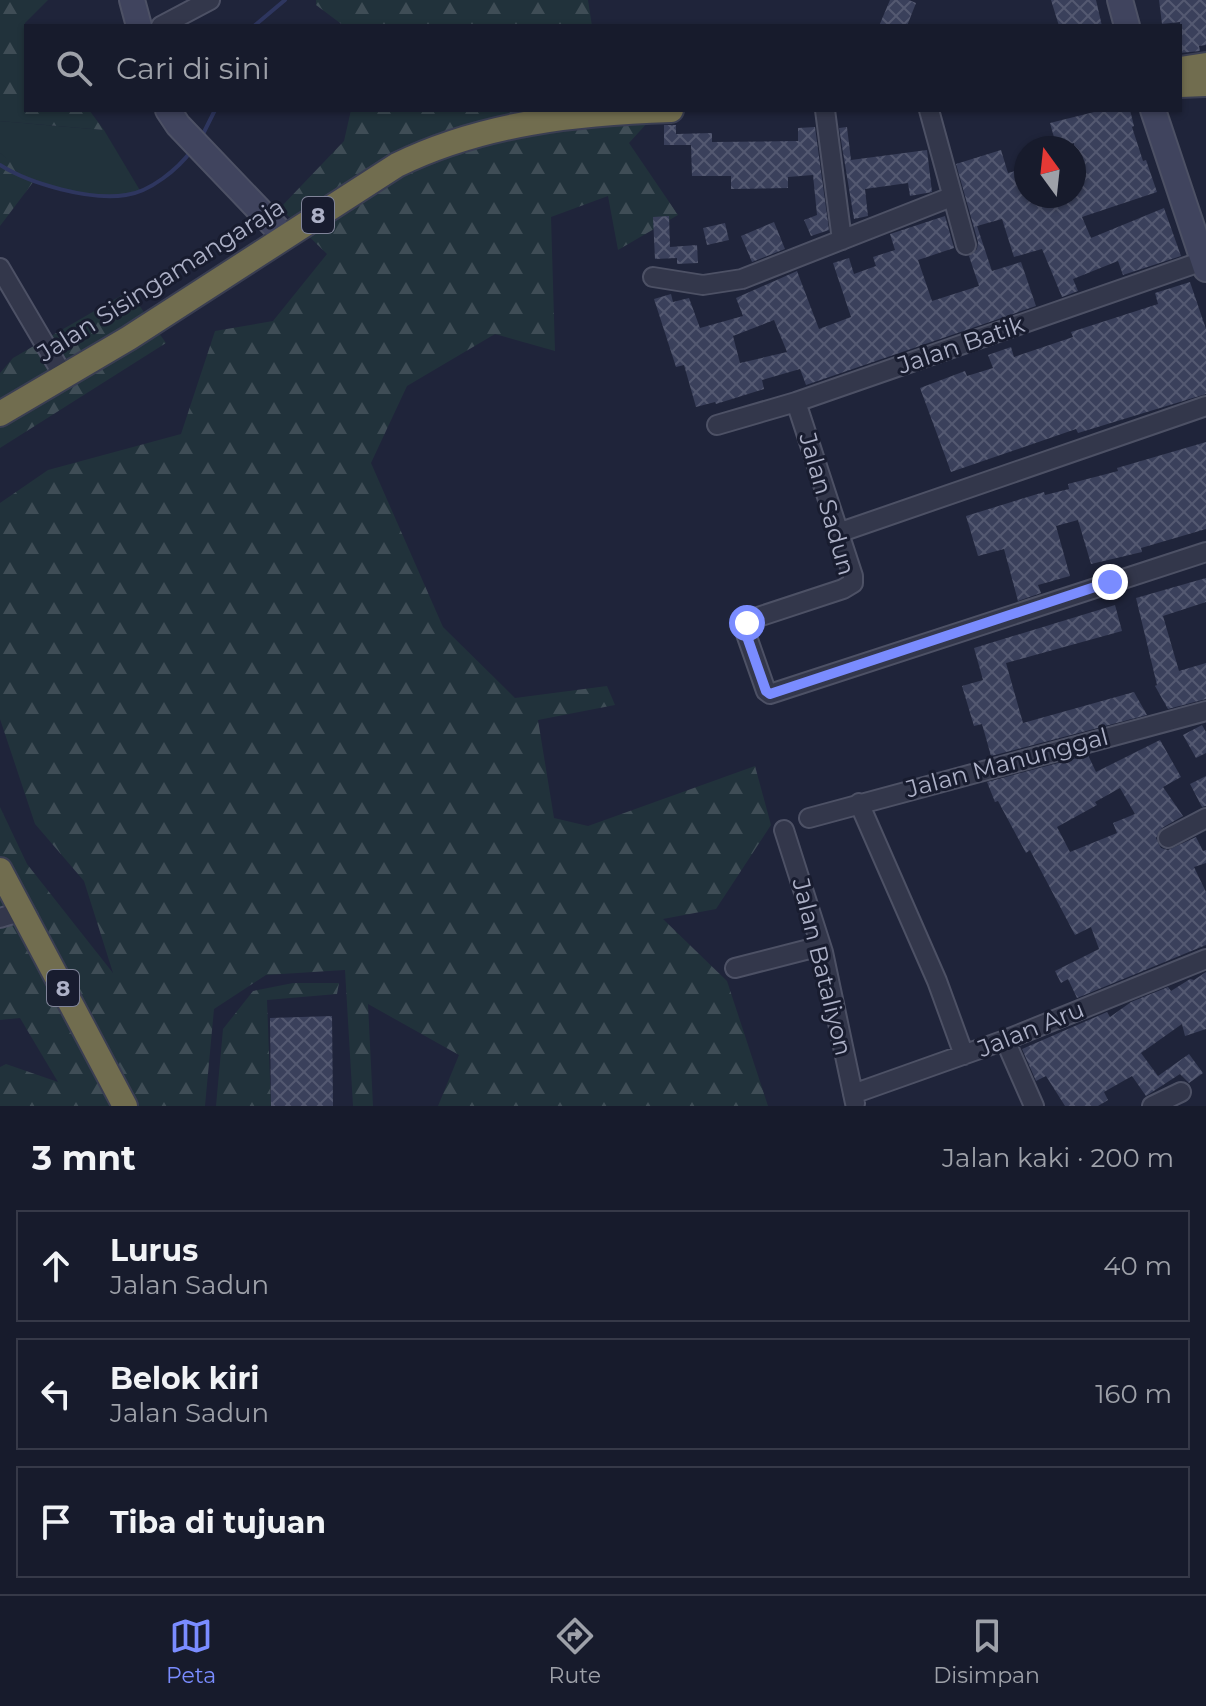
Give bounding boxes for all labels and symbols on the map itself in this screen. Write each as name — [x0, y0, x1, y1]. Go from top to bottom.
north arrow — [1014, 136, 1086, 208]
street label: Jalan Sisingamangaraja — [31, 192, 289, 368]
road number: 8 — [302, 197, 334, 233]
street label: Jalan Batik — [893, 309, 1029, 380]
street label: Jalan Sadun — [793, 428, 862, 578]
route end — [1092, 564, 1128, 600]
route start — [729, 605, 765, 641]
street label: Jalan Manunggal — [901, 722, 1111, 804]
street label: Jalan Bataliyon — [786, 874, 859, 1059]
road number: 8 — [47, 970, 79, 1006]
street label: Jalan Aru — [972, 994, 1088, 1063]

